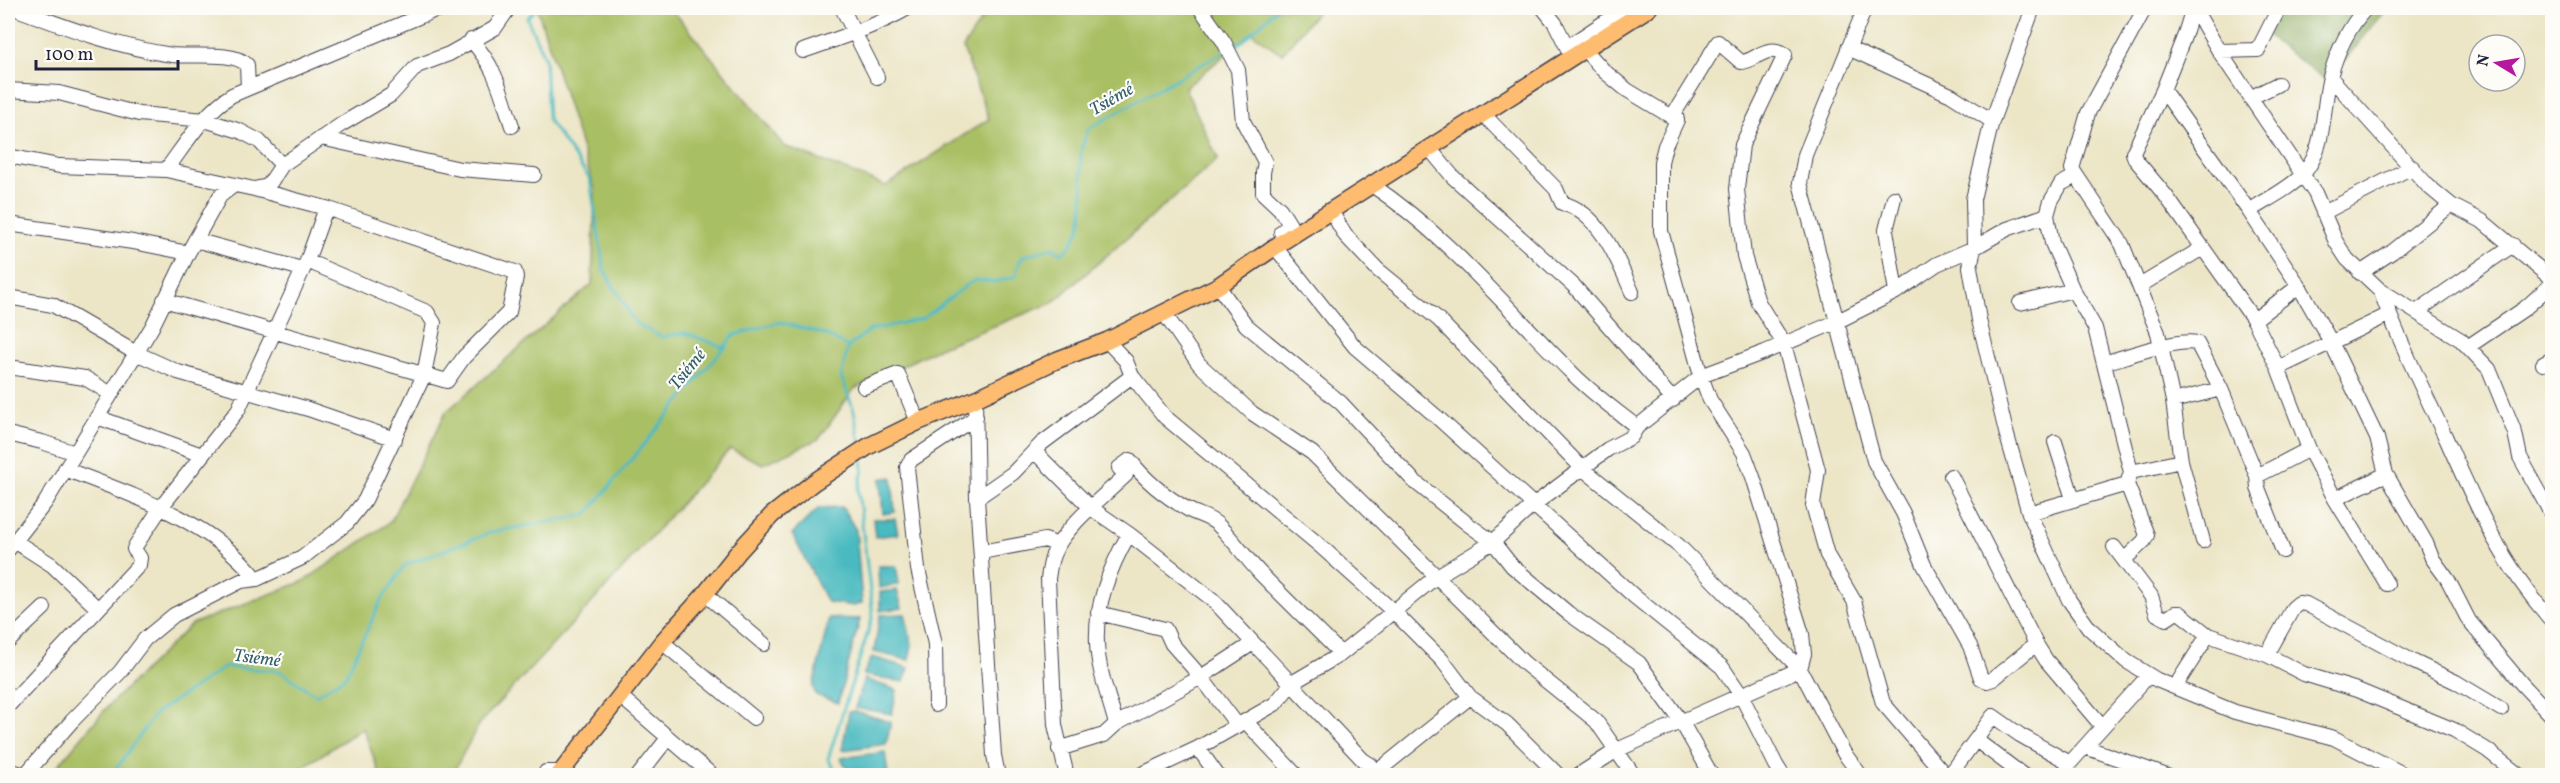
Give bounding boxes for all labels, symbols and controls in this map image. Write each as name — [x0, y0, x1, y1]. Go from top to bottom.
scale bar — [36, 33, 178, 71]
north arrow — [2467, 33, 2527, 93]
text: 100 m — [45, 43, 94, 68]
text: N — [2472, 52, 2496, 68]
water label: Tsiémé — [1085, 77, 1140, 123]
water label: Tsiémé — [664, 343, 713, 396]
water label: Tsiémé — [232, 644, 283, 674]

